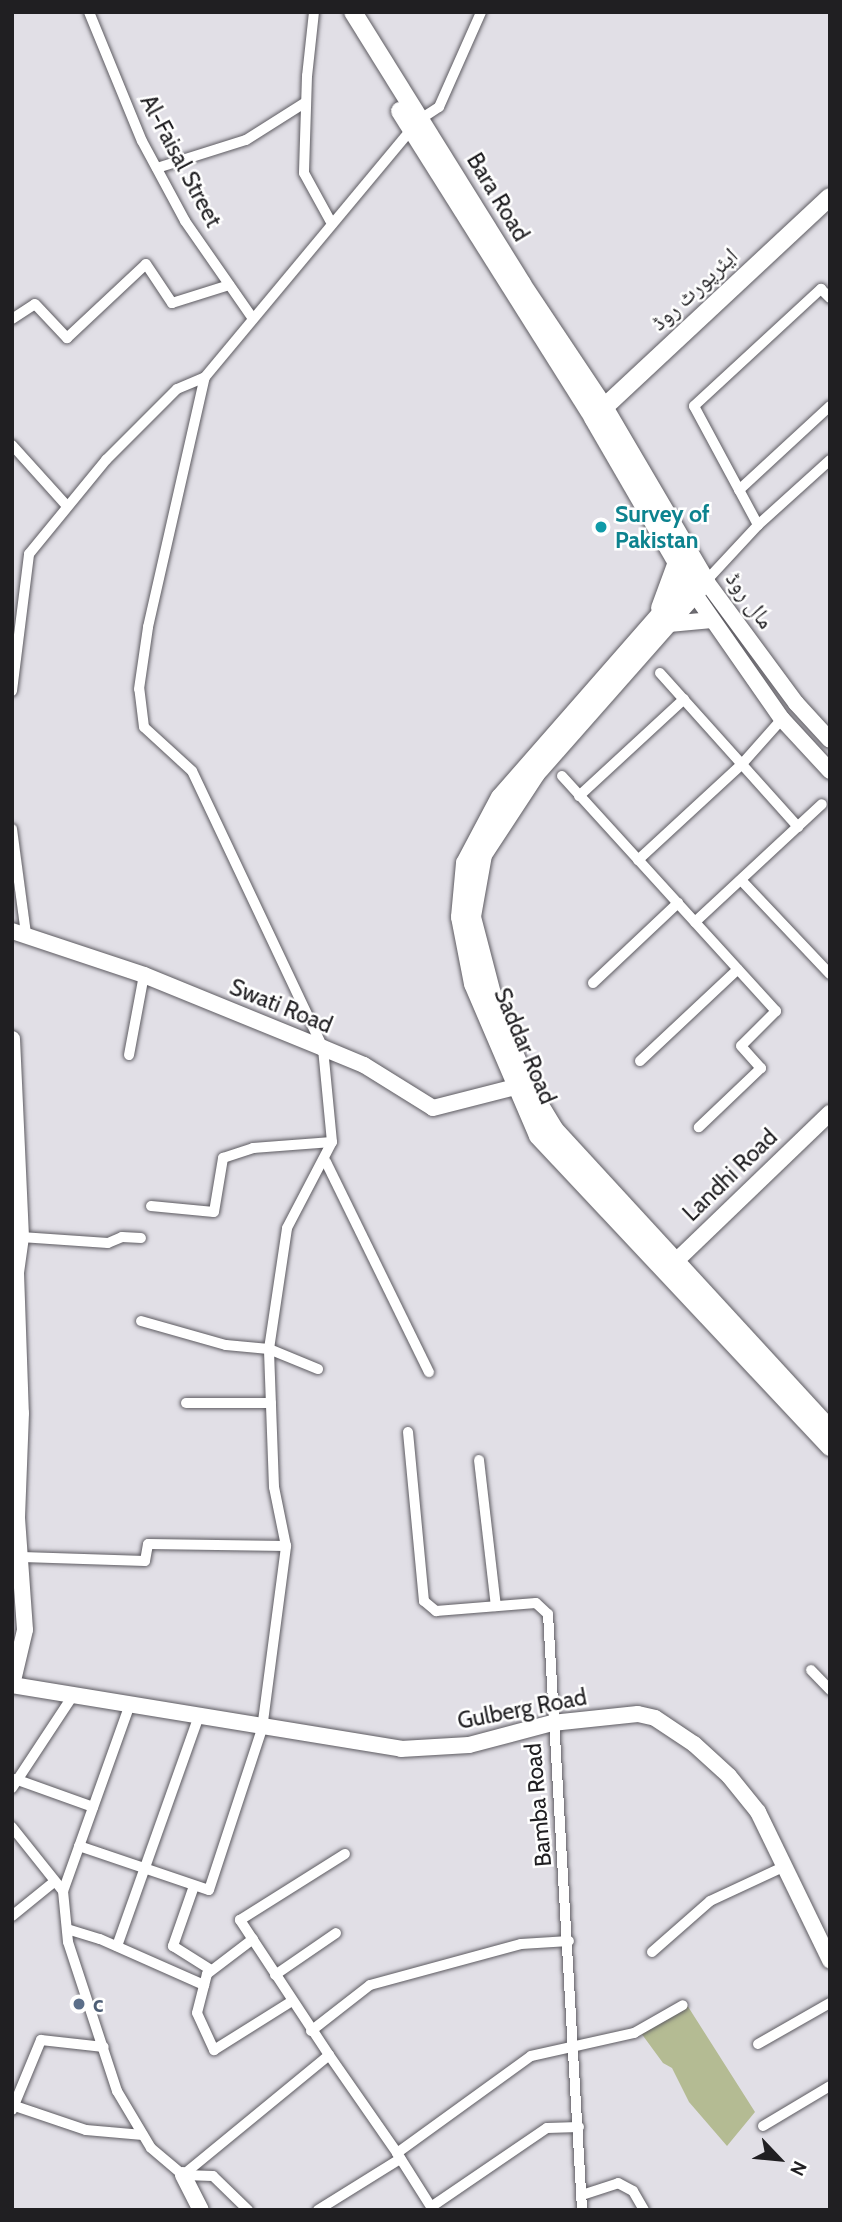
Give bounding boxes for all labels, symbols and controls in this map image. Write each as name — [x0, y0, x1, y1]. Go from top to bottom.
street label: Al-Faisal Street — [135, 90, 227, 232]
street label: Bara Road — [461, 148, 535, 246]
street label: ایئرپورٹ روڈ — [645, 242, 743, 336]
place label: Survey of Pakistan — [615, 500, 710, 554]
marker: Survey of Pakistan — [593, 519, 609, 535]
street label: مال روڈ — [720, 566, 780, 634]
street label: Swati Road — [226, 973, 336, 1039]
street label: Saddar Road — [488, 984, 562, 1108]
street label: Landhi Road — [677, 1123, 783, 1227]
street label: Gulberg Road — [455, 1683, 589, 1735]
street label: Bamba Road — [519, 1742, 557, 1868]
place label: c — [93, 1990, 103, 2018]
marker: c — [71, 1996, 87, 2012]
north arrow — [744, 2124, 814, 2194]
text: N — [785, 2157, 812, 2180]

